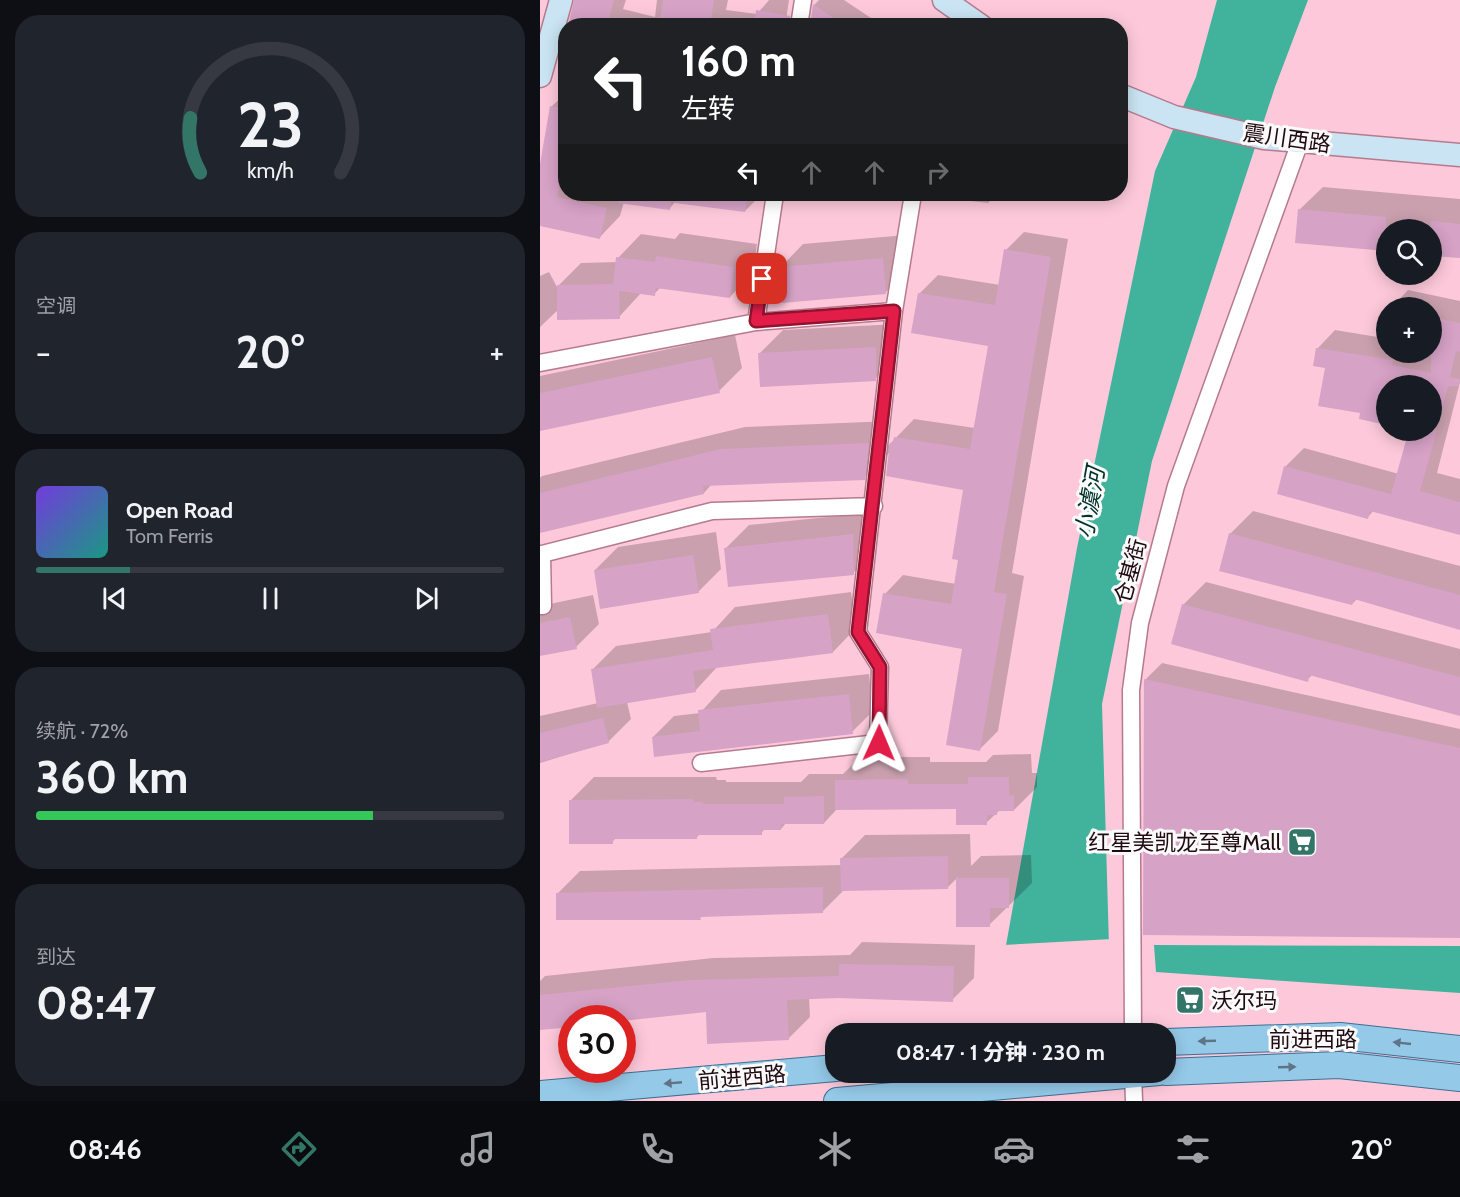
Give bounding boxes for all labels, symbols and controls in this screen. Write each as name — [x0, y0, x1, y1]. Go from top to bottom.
text: 160 m — [681, 35, 796, 87]
icon: left — [582, 42, 660, 120]
text: 23 — [237, 87, 303, 163]
text: 左转 — [681, 92, 735, 125]
street label: 震川西路 — [1241, 119, 1332, 158]
icon: left — [732, 156, 765, 189]
icon: ahead — [795, 156, 828, 189]
icon: ahead — [858, 156, 891, 189]
icon: right — [921, 156, 954, 189]
text: km/h — [247, 157, 293, 183]
map controls — [1376, 219, 1442, 441]
button: search — [1376, 219, 1442, 285]
pin — [736, 253, 787, 304]
icon: arrive — [745, 262, 778, 295]
text: 空调 — [36, 294, 76, 318]
button: + — [1376, 297, 1442, 363]
text: 20° — [236, 325, 304, 379]
text: − — [36, 332, 51, 372]
text: + — [489, 332, 504, 372]
button: − — [1376, 375, 1442, 441]
water label: 小澞河 — [1069, 461, 1111, 541]
text: Open Road — [126, 497, 233, 524]
text: Tom Ferris — [126, 524, 213, 548]
street label: 仓基街 — [1109, 536, 1152, 607]
icon: previous — [98, 582, 131, 615]
icon: pause — [254, 582, 287, 615]
icon: next — [410, 582, 443, 615]
position arrow — [847, 711, 911, 775]
text: 续航 · 72% — [36, 719, 128, 743]
text: 360 km — [36, 750, 188, 804]
supermarket icon: 红星美凯龙至尊Mall — [1286, 826, 1318, 858]
place label: 红星美凯龙至尊Mall — [1088, 829, 1282, 856]
text: 到达 — [36, 945, 76, 969]
text: 08:47 — [36, 976, 156, 1030]
supermarket icon: 沃尔玛 — [1174, 984, 1206, 1016]
place label: 沃尔玛 — [1211, 987, 1277, 1014]
speed limit sign: 30 — [558, 1005, 636, 1083]
street label: 前进西路 — [1269, 1026, 1357, 1053]
one-way arrow — [1198, 1036, 1217, 1046]
one-way arrow — [1392, 1038, 1411, 1048]
text: 08:47 · 1 分钟 · 230 m — [896, 1039, 1105, 1066]
street label: 前进西路 — [697, 1060, 787, 1095]
one-way arrow — [1277, 1063, 1296, 1072]
one-way arrow — [663, 1078, 682, 1088]
icon: directions — [278, 1128, 320, 1170]
icon: music — [457, 1128, 499, 1170]
icon: phone — [636, 1128, 678, 1170]
icon: climate — [814, 1128, 856, 1170]
icon: car — [993, 1128, 1035, 1170]
icon: filters — [1172, 1128, 1214, 1170]
text: 08:46 — [68, 1133, 142, 1166]
text: 20° — [1350, 1133, 1392, 1166]

